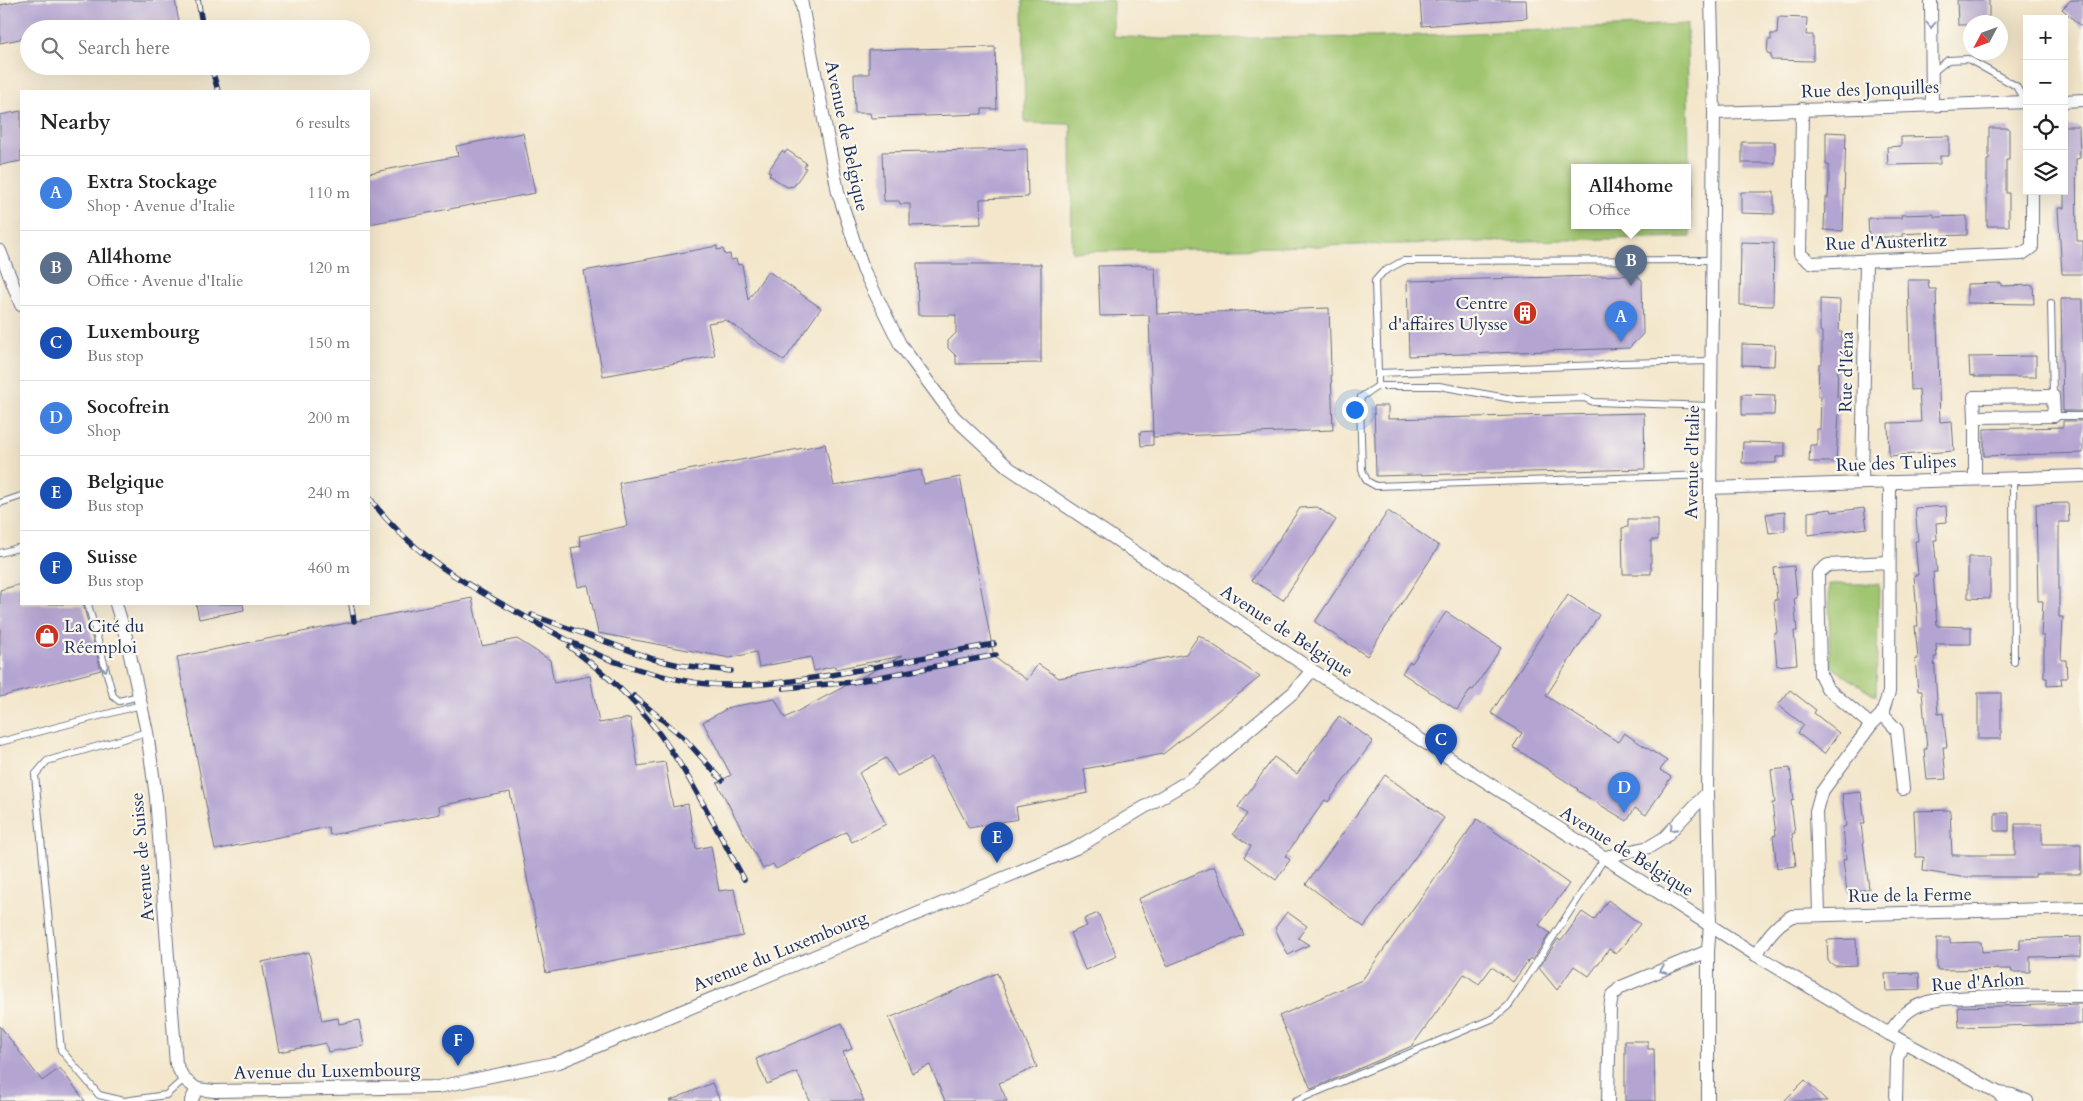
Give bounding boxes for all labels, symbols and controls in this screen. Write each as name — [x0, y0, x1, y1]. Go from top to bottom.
north arrow — [1963, 15, 2008, 60]
map controls — [2023, 15, 2068, 195]
button: + — [2023, 15, 2068, 60]
search box — [20, 20, 370, 75]
one-way arrow — [1926, 22, 1936, 29]
icon: search — [38, 34, 66, 62]
text: Search here — [78, 35, 170, 61]
street label: Avenue de Belgique — [818, 58, 875, 214]
button: − — [2023, 60, 2068, 105]
street label: Rue des Jonquilles — [1801, 75, 1939, 104]
button: locate — [2023, 105, 2068, 150]
text: Nearby — [40, 108, 111, 137]
text: 6 results — [296, 112, 350, 134]
button: layers — [2023, 150, 2068, 195]
popup — [1571, 164, 1691, 229]
text: Extra Stockage — [87, 169, 217, 195]
text: All4home — [1589, 173, 1673, 199]
text: A — [50, 182, 62, 204]
text: 110 m — [308, 182, 350, 204]
text: Shop · Avenue d'Italie — [87, 195, 235, 217]
text: Office — [1589, 199, 1631, 221]
street label: Rue d'Austerlitz — [1825, 228, 1947, 257]
text: All4home — [87, 244, 172, 270]
pin: B — [1615, 245, 1647, 286]
text: B — [50, 257, 62, 279]
text: 120 m — [308, 257, 350, 279]
text: Office · Avenue d'Italie — [87, 270, 243, 292]
place label: Centre d'affaires Ulysse — [1388, 291, 1508, 337]
building icon: Centre d'affaires Ulysse — [1512, 300, 1538, 326]
pin: A — [1605, 301, 1637, 342]
text: Luxembourg — [87, 319, 199, 345]
street label: Rue d'Iéna — [1833, 331, 1860, 413]
text: C — [50, 332, 62, 354]
text: 150 m — [308, 332, 350, 354]
text: Bus stop — [87, 345, 144, 367]
text: Socofrein — [87, 394, 170, 420]
your location — [1342, 397, 1368, 423]
street label: Avenue d'Italie — [1679, 405, 1706, 519]
text: D — [49, 407, 63, 429]
text: 200 m — [308, 407, 350, 429]
text: Shop — [87, 420, 121, 442]
street label: Rue des Tulipes — [1835, 449, 1957, 478]
text: Belgique — [87, 469, 165, 495]
text: E — [51, 482, 61, 504]
text: 240 m — [308, 482, 350, 504]
text: Bus stop — [87, 495, 144, 517]
text: Suisse — [87, 544, 138, 570]
text: F — [51, 557, 61, 579]
text: 460 m — [308, 557, 350, 579]
text: Bus stop — [87, 570, 144, 592]
street label: Avenue de Belgique — [1215, 579, 1358, 684]
place label: La Cité du Réemploi — [64, 614, 145, 660]
shop icon: La Cité du Réemploi — [34, 623, 60, 649]
one-way arrow — [99, 663, 110, 672]
pin: C — [1425, 724, 1457, 765]
pin: D — [1608, 772, 1640, 813]
street label: Avenue de Suisse — [124, 791, 161, 923]
street label: Avenue de Belgique — [1555, 800, 1698, 903]
pin: E — [981, 822, 1013, 863]
one-way arrow — [1670, 822, 1679, 831]
street label: Rue de la Ferme — [1848, 882, 1972, 909]
street label: Avenue du Luxembourg — [689, 905, 872, 998]
one-way arrow — [1659, 963, 1668, 974]
street label: Rue d'Arlon — [1931, 967, 2026, 998]
pin: F — [442, 1025, 474, 1066]
street label: Avenue du Luxembourg — [234, 1057, 421, 1086]

